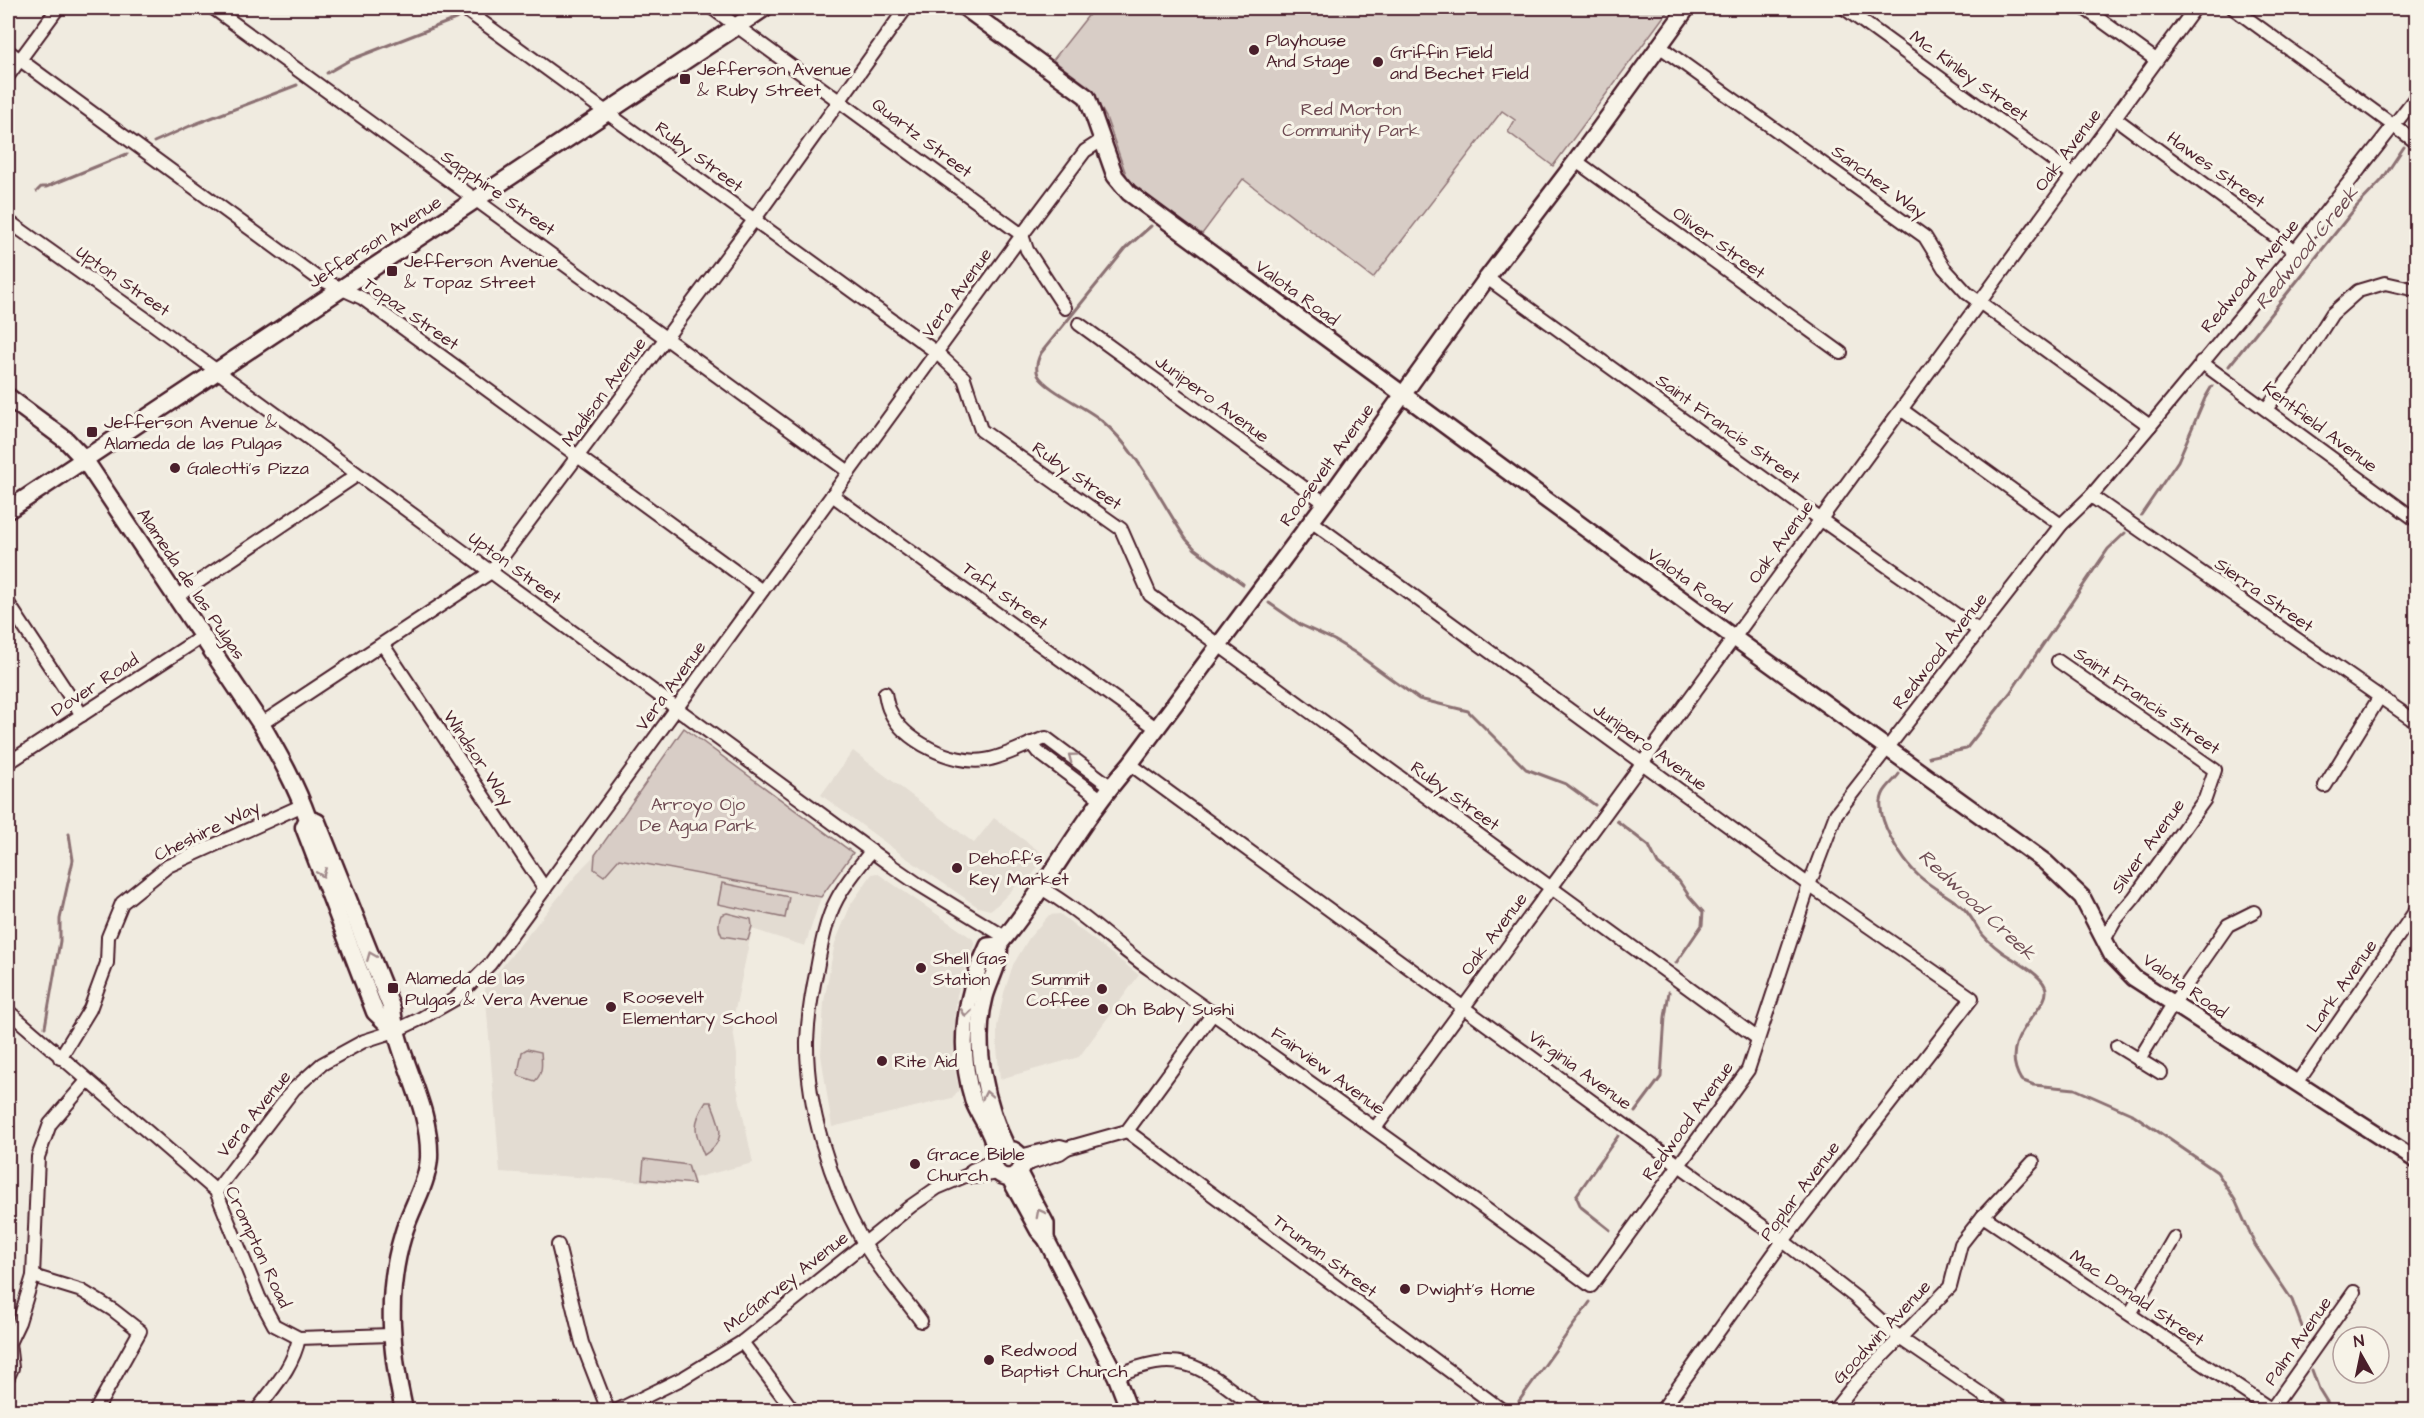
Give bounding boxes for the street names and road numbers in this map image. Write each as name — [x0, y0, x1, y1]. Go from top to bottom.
street label: Mc Kinley Street — [1904, 24, 2034, 129]
street label: Quartz Street — [867, 92, 978, 185]
street label: Oak Avenue — [2029, 103, 2108, 197]
street label: Ruby Street — [649, 116, 749, 200]
street label: Hawes Street — [2162, 126, 2271, 215]
street label: Sanchez Way — [1826, 139, 1932, 226]
street label: Sapphire Street — [436, 144, 561, 242]
street label: Jefferson Avenue — [304, 189, 447, 294]
street label: Oliver Street — [1667, 201, 1771, 286]
street label: Redwood Avenue — [2195, 214, 2305, 338]
street label: Upton Street — [71, 239, 176, 323]
street label: Vera Avenue — [916, 243, 998, 343]
street label: Valota Road — [1250, 254, 1344, 332]
street label: Topaz Street — [358, 272, 465, 357]
street label: Madison Avenue — [556, 332, 652, 452]
street label: Junipero Avenue — [1150, 349, 1275, 449]
street label: Saint Francis Street — [1651, 368, 1806, 490]
street label: Kentfield Avenue — [2257, 376, 2383, 479]
street label: Roosevelt Avenue — [1274, 398, 1380, 532]
street label: Ruby Street — [1026, 436, 1128, 517]
street label: Oak Avenue — [1742, 495, 1820, 589]
street label: Alameda de las Pulgas — [130, 503, 251, 665]
street label: Upton Street — [463, 526, 567, 611]
street label: Valota Road — [1642, 542, 1736, 620]
street label: Sierra Street — [2209, 552, 2319, 639]
street label: Taft Street — [957, 556, 1054, 636]
street label: Redwood Avenue — [1887, 587, 1994, 714]
street label: Vera Avenue — [630, 636, 712, 736]
street label: Saint Francis Street — [2069, 641, 2226, 761]
street label: Dover Road — [47, 647, 143, 723]
street label: Junipero Avenue — [1588, 697, 1713, 797]
street label: Windsor Way — [436, 705, 519, 811]
street label: Ruby Street — [1405, 755, 1505, 838]
street label: Silver Avenue — [2105, 793, 2191, 899]
street label: Cheshire Way — [150, 795, 265, 868]
street label: Oak Avenue — [1455, 887, 1534, 981]
street label: Lark Avenue — [2301, 934, 2383, 1038]
street label: Valota Road — [2138, 948, 2232, 1024]
street label: Fairview Avenue — [1266, 1021, 1391, 1121]
street label: Virginia Avenue — [1522, 1024, 1637, 1117]
street label: Redwood Avenue — [1636, 1056, 1740, 1186]
street label: Vera Avenue — [211, 1065, 297, 1163]
street label: Poplar Avenue — [1754, 1136, 1846, 1246]
street label: Crompton Road — [219, 1182, 297, 1312]
street label: Truman Street — [1267, 1208, 1383, 1304]
street label: McGarvey Avenue — [718, 1225, 855, 1340]
street label: Mac Donald Street — [2065, 1244, 2210, 1353]
street label: Goodwin Avenue — [1827, 1274, 1937, 1389]
street label: Palm Avenue — [2258, 1291, 2338, 1390]

